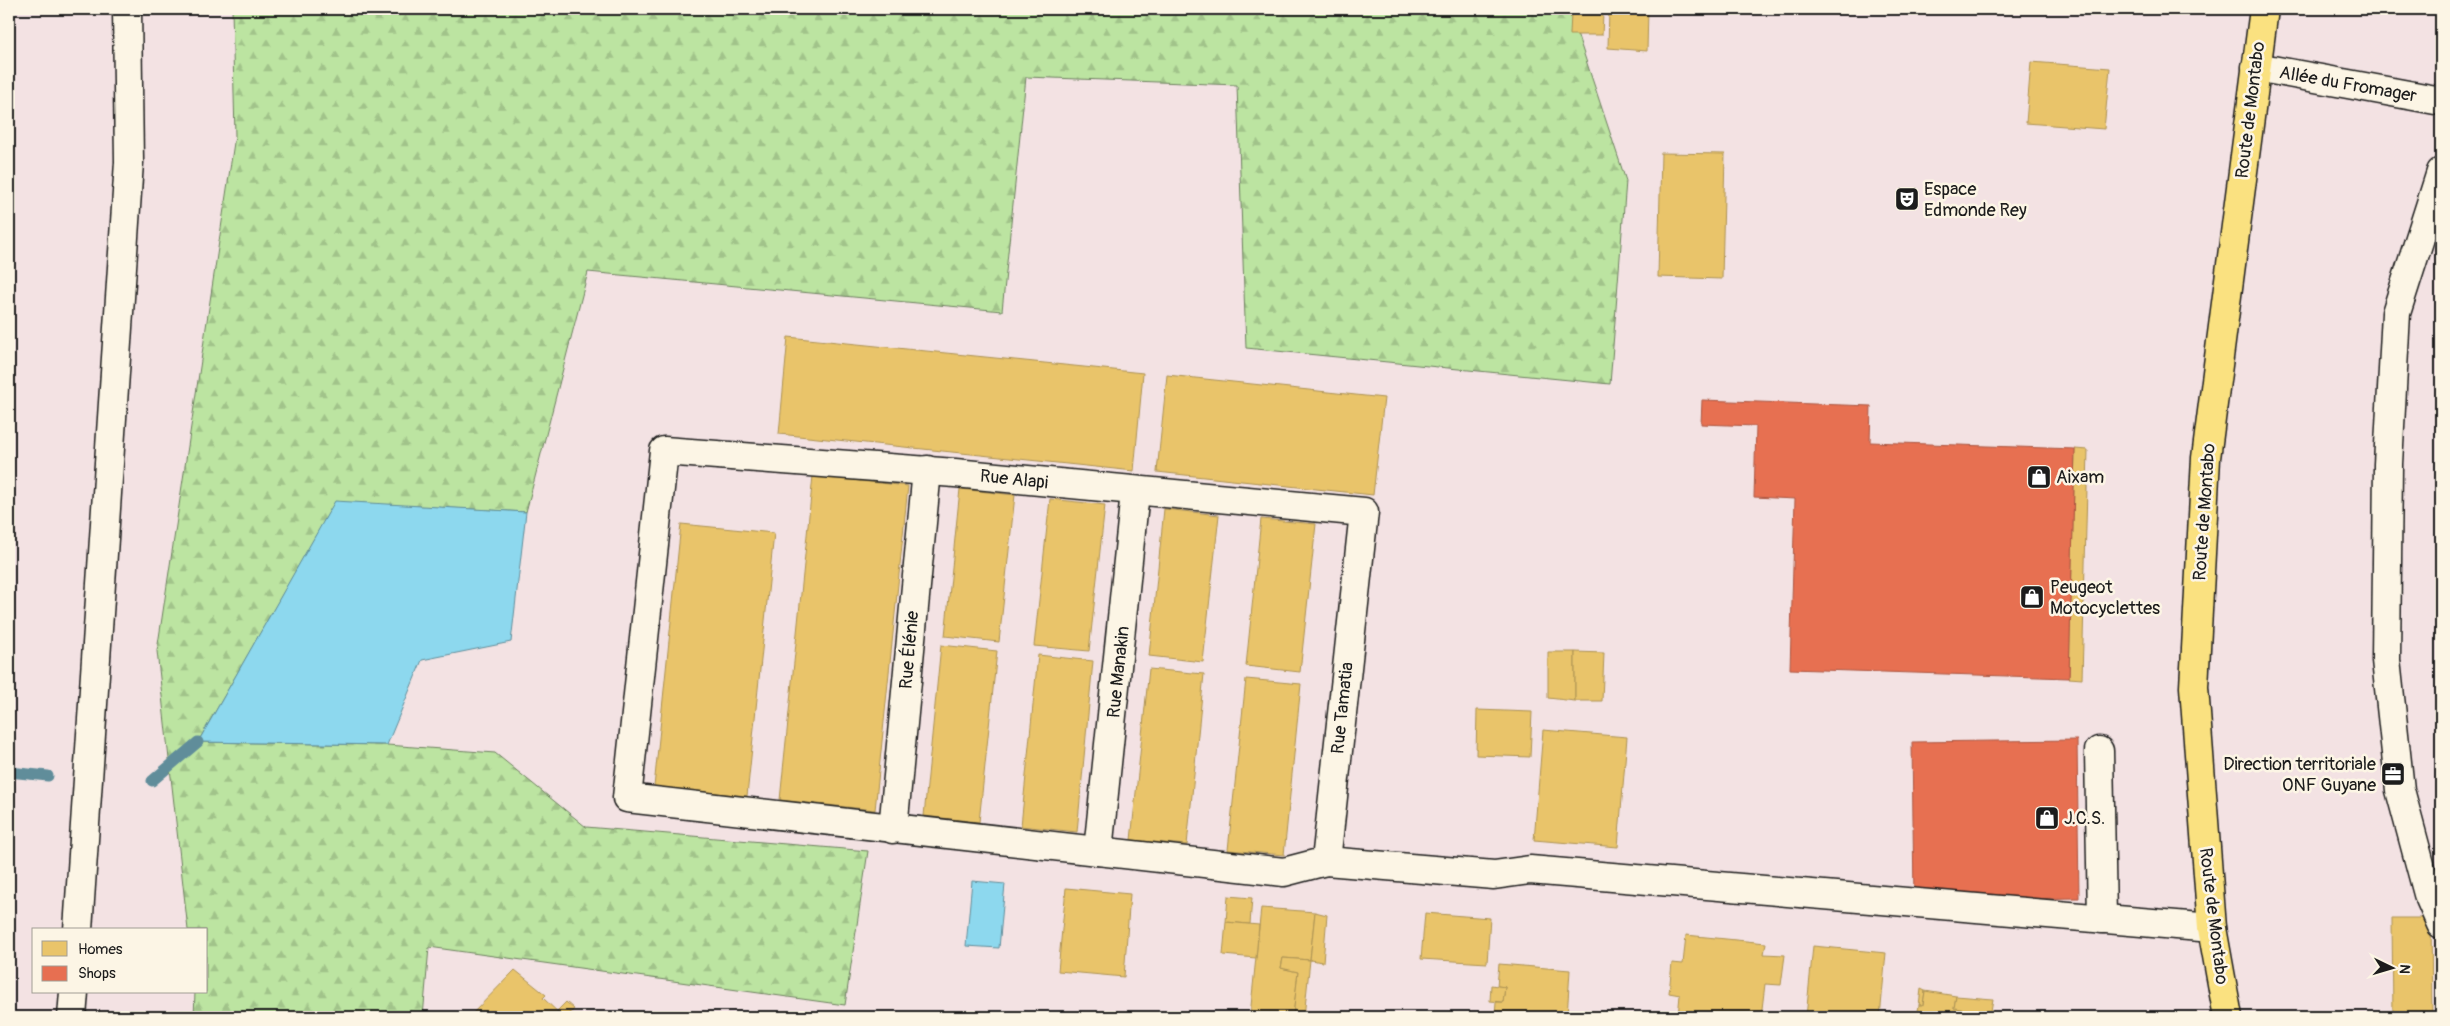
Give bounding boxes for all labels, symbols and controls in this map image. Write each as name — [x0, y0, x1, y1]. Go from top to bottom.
street label: Route de Montabo — [2231, 40, 2270, 180]
street label: Allée du Fromager — [2277, 61, 2419, 108]
place label: Espace Edmonde Rey — [1924, 178, 2027, 222]
theatre icon: Espace Edmonde Rey — [1894, 186, 1920, 212]
street label: Route de Montabo — [2188, 442, 2221, 581]
street label: Rue Alapi — [979, 464, 1049, 495]
shop icon: Aixam — [2026, 464, 2052, 490]
place label: Aixam — [2056, 466, 2104, 489]
place label: Peugeot Motocyclettes — [2050, 576, 2160, 620]
shop icon: Peugeot Motocyclettes — [2019, 584, 2045, 610]
street label: Rue Élénie — [895, 610, 924, 690]
street label: Rue Manakin — [1102, 625, 1135, 719]
street label: Rue Tamatia — [1326, 661, 1359, 755]
place label: Direction territoriale ONF Guyane — [2223, 753, 2376, 797]
office icon: Direction territoriale ONF Guyane — [2380, 761, 2406, 787]
shop icon: J.C.S. — [2034, 805, 2060, 831]
place label: J.C.S. — [2064, 807, 2105, 830]
street label: Route de Montabo — [2194, 846, 2233, 986]
legend — [32, 928, 208, 994]
text: Homes — [78, 940, 123, 959]
north arrow — [2368, 944, 2418, 994]
text: Shops — [78, 964, 116, 983]
text: N — [2396, 964, 2413, 975]

